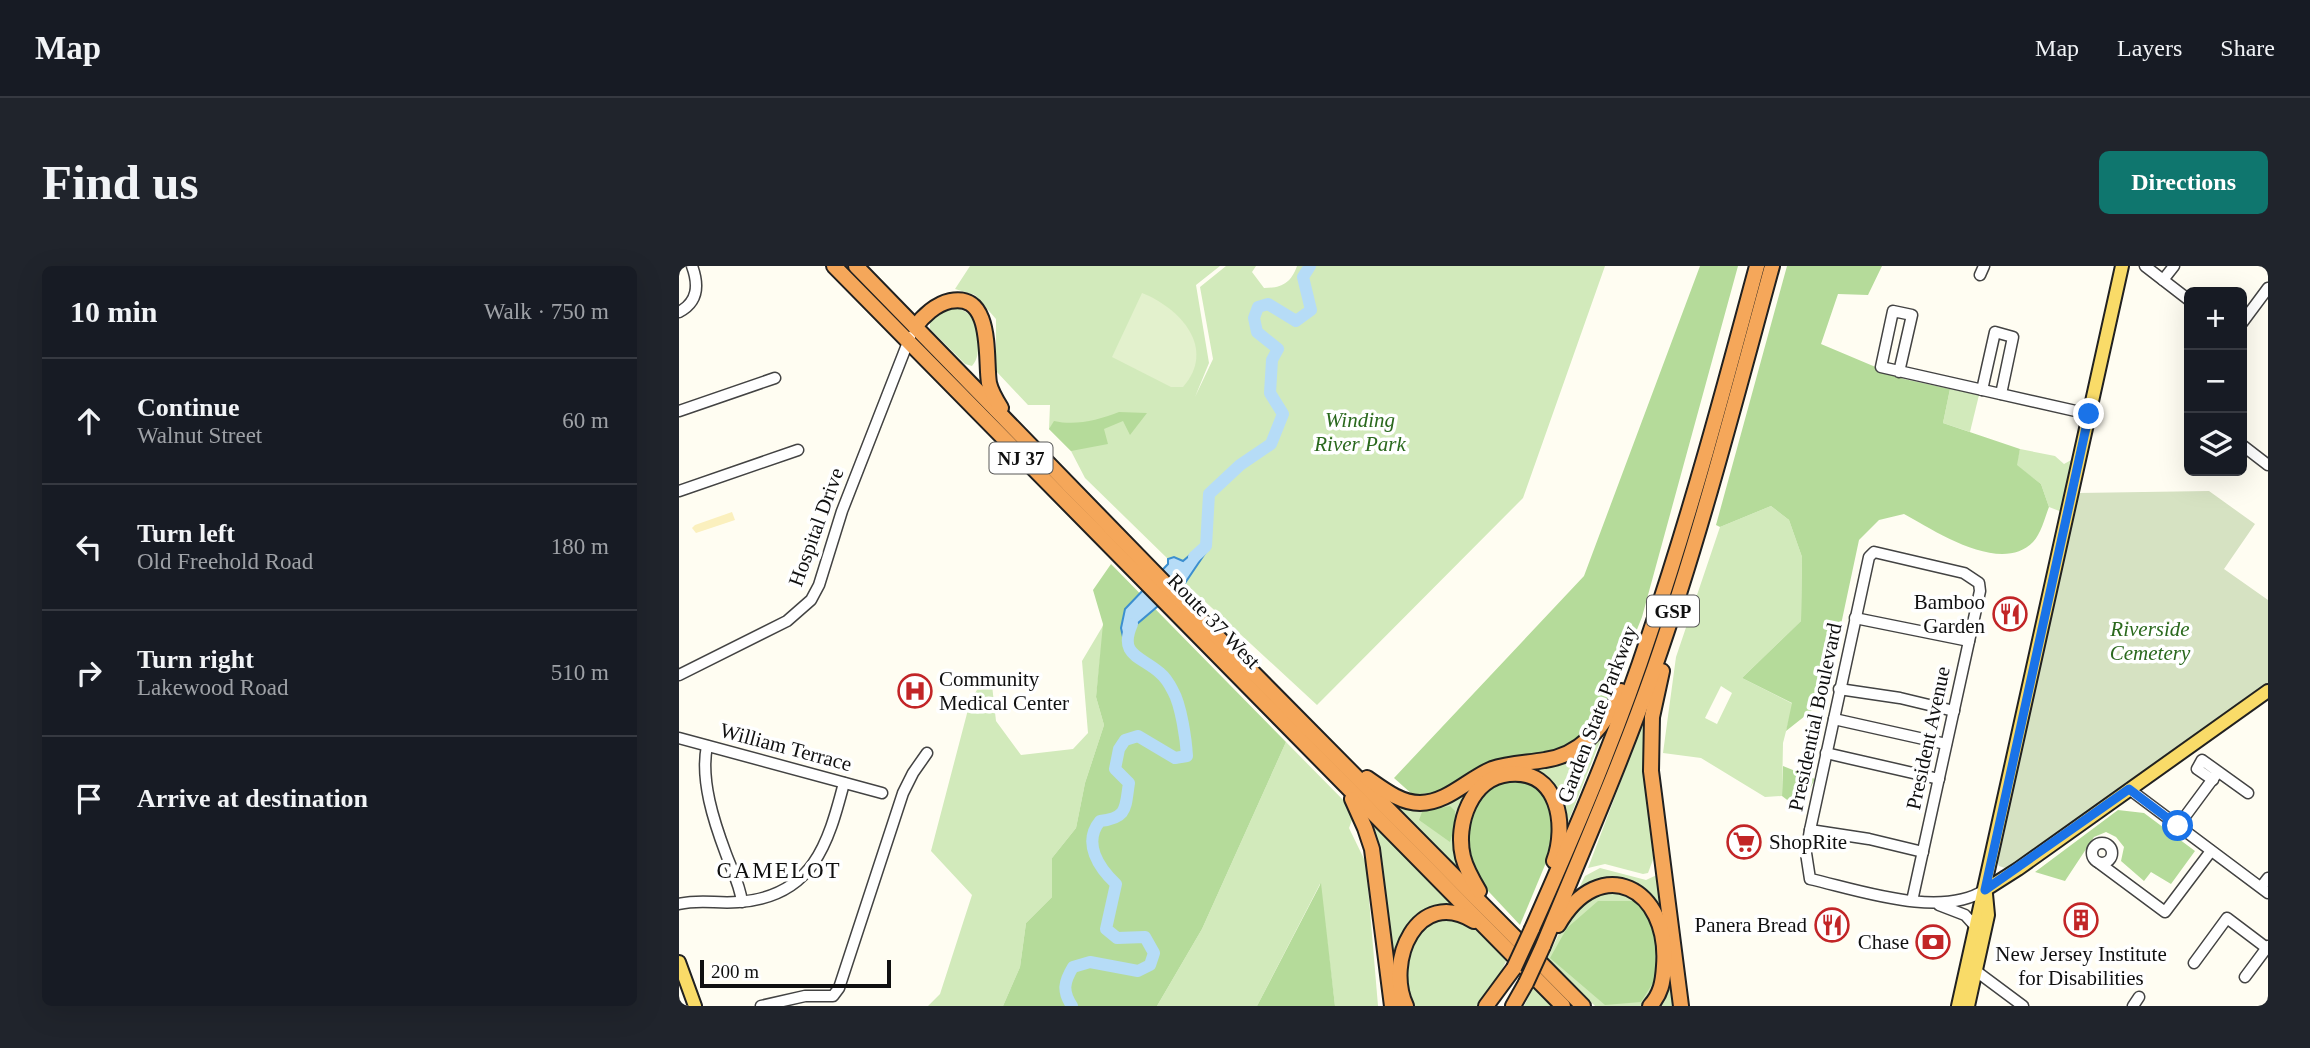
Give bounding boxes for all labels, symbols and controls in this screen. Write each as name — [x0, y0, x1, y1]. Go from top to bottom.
text: Map — [35, 30, 101, 66]
text: Map — [2035, 35, 2079, 61]
text: Layers — [2117, 35, 2182, 61]
text: Share — [2220, 35, 2275, 61]
button: Directions — [2099, 151, 2268, 214]
text: Find us — [42, 155, 199, 210]
map controls — [2184, 287, 2247, 476]
button: + — [2184, 287, 2247, 350]
text: 10 min — [70, 295, 158, 328]
text: Walk · 750 m — [484, 299, 609, 324]
button: − — [2184, 350, 2247, 413]
text: Continue — [137, 393, 240, 422]
route end — [2073, 398, 2104, 429]
icon: ahead — [70, 402, 108, 440]
text: 60 m — [562, 408, 609, 433]
park label: Winding River Park — [1313, 408, 1406, 456]
button: layers — [2184, 413, 2247, 476]
text: Walnut Street — [137, 423, 262, 448]
road number: NJ 37 — [989, 442, 1053, 474]
street label: Hospital Drive — [783, 465, 849, 589]
text: Turn left — [137, 519, 235, 548]
icon: left — [70, 528, 108, 566]
text: 180 m — [551, 534, 609, 559]
text: Old Freehold Road — [137, 549, 313, 574]
street label: Route 37 West — [1163, 569, 1265, 674]
place label: Bamboo Garden — [1914, 590, 1985, 638]
restaurant icon: Bamboo Garden — [1991, 595, 2029, 633]
road number: GSP — [1647, 596, 1699, 626]
park label: Riverside Cemetery — [2109, 617, 2191, 665]
street label: Presidential Boulevard — [1783, 620, 1847, 813]
street label: Garden State Parkway — [1552, 622, 1642, 806]
text: Turn right — [137, 645, 254, 674]
icon: right — [70, 654, 108, 692]
text: 510 m — [551, 660, 609, 685]
street label: President Avenue — [1901, 664, 1955, 812]
place label: Community Medical Center — [939, 667, 1069, 715]
hospital icon: Community Medical Center — [896, 672, 934, 710]
text: Lakewood Road — [137, 675, 288, 700]
street label: William Terrace — [717, 718, 855, 776]
icon: arrive — [70, 780, 108, 818]
text: Arrive at destination — [137, 784, 368, 813]
route start — [2162, 810, 2193, 841]
supermarket icon: ShopRite — [1725, 823, 1763, 861]
place label: ShopRite — [1769, 830, 1847, 854]
district label: CAMELOT — [716, 858, 842, 883]
building icon: New Jersey Institute for Disabilities — [2062, 901, 2100, 939]
restaurant icon: Panera Bread — [1813, 906, 1851, 944]
place label: Panera Bread — [1694, 913, 1807, 937]
bank icon: Chase — [1914, 923, 1952, 961]
place label: Chase — [1858, 930, 1909, 954]
place label: New Jersey Institute for Disabilities — [1995, 942, 2167, 990]
scale bar — [700, 957, 891, 989]
text: 200 m — [711, 961, 759, 982]

